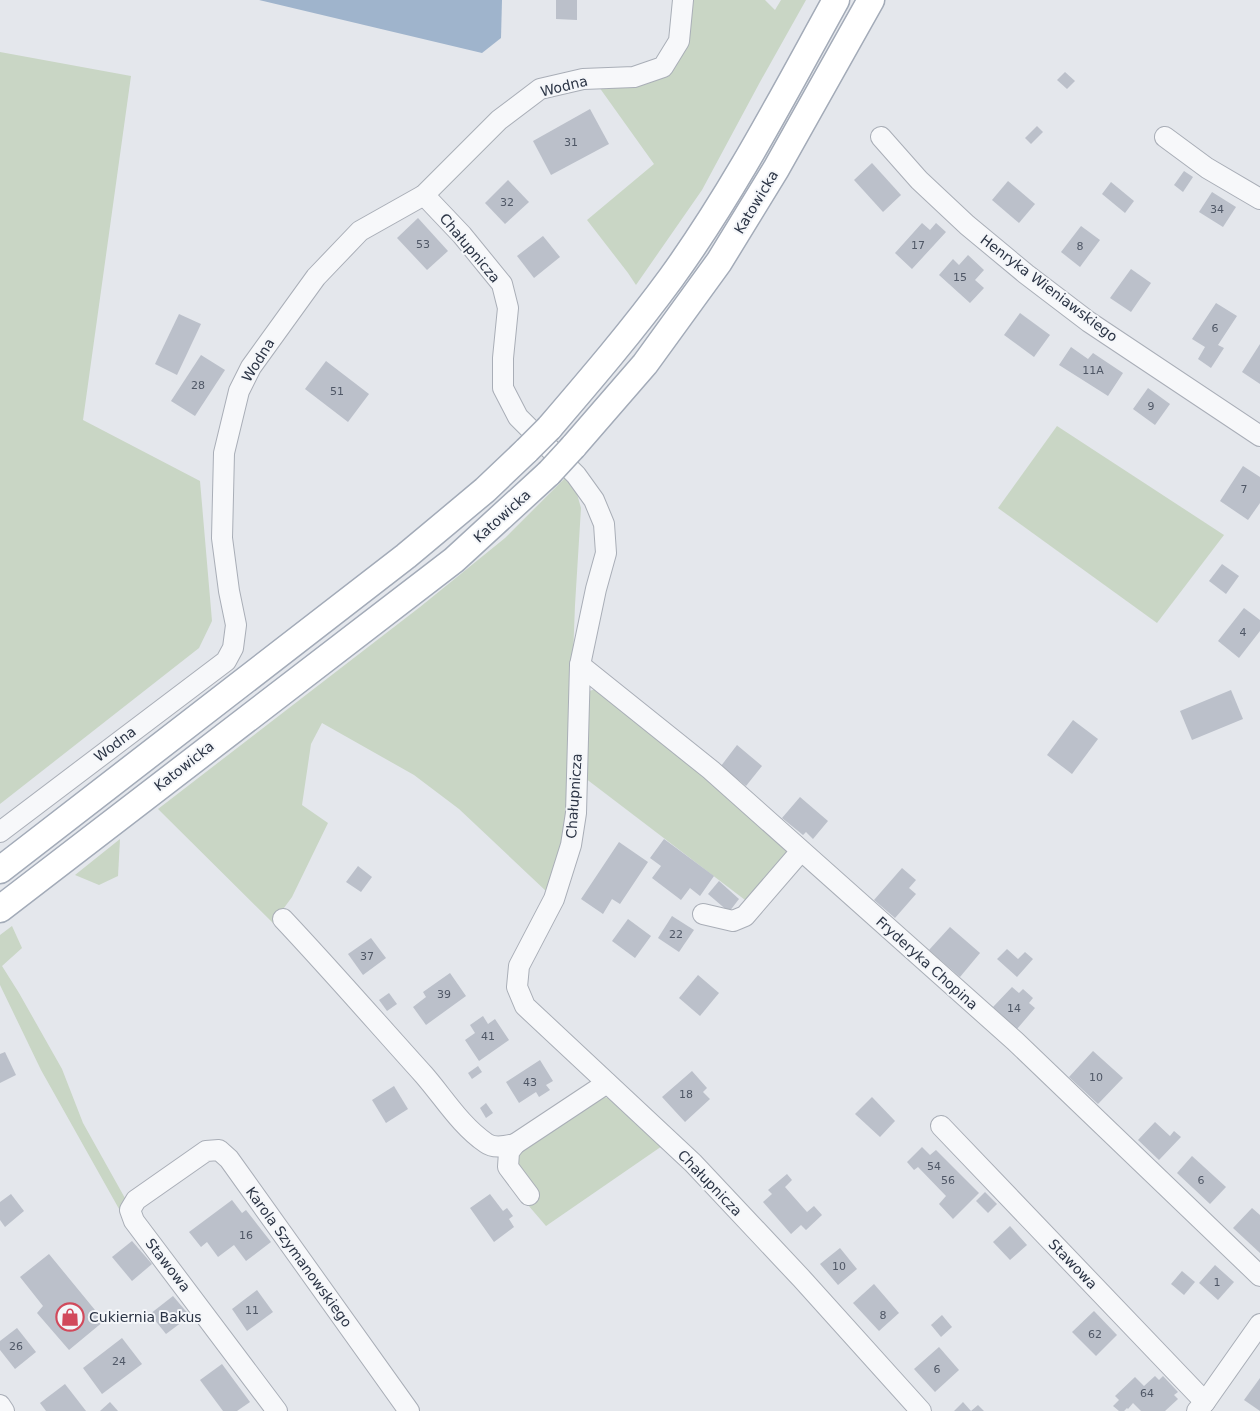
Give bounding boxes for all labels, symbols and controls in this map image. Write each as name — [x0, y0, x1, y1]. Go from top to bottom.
street label: Wodna — [539, 72, 589, 100]
house number: 31 — [564, 136, 578, 149]
street label: Katowicka — [731, 167, 781, 237]
house number: 32 — [500, 196, 514, 209]
house number: 34 — [1210, 203, 1224, 216]
street label: Chałupnicza — [436, 210, 504, 286]
street label: Henryka Wieniawskiego — [977, 231, 1121, 345]
house number: 53 — [416, 238, 430, 251]
house number: 17 — [911, 239, 925, 252]
house number: 8 — [1077, 240, 1084, 253]
house number: 15 — [953, 271, 967, 284]
house number: 6 — [1212, 322, 1219, 335]
street label: Wodna — [239, 335, 277, 385]
house number: 11A — [1082, 364, 1104, 377]
house number: 28 — [191, 379, 205, 392]
house number: 51 — [330, 385, 344, 398]
house number: 9 — [1148, 400, 1155, 413]
house number: 7 — [1241, 483, 1248, 496]
street label: Katowicka — [470, 486, 534, 546]
house number: 4 — [1240, 626, 1247, 639]
street label: Wodna — [91, 723, 139, 765]
street label: Katowicka — [151, 738, 217, 794]
street label: Chałupnicza — [563, 753, 585, 839]
street label: Fryderyka Chopina — [873, 913, 981, 1013]
house number: 22 — [669, 928, 683, 941]
house number: 37 — [360, 950, 374, 963]
house number: 39 — [437, 988, 451, 1001]
house number: 14 — [1007, 1002, 1021, 1015]
house number: 41 — [481, 1030, 495, 1043]
house number: 10 — [1089, 1071, 1103, 1084]
house number: 43 — [523, 1076, 537, 1089]
house number: 18 — [679, 1088, 693, 1101]
street label: Chałupnicza — [675, 1147, 745, 1219]
house number: 54 — [927, 1160, 941, 1173]
house number: 56 — [941, 1174, 955, 1187]
house number: 6 — [1198, 1174, 1205, 1187]
street label: Karola Szymanowskiego — [243, 1184, 355, 1330]
house number: 16 — [239, 1229, 253, 1242]
street label: Stawowa — [142, 1235, 194, 1295]
street label: Stawowa — [1045, 1236, 1101, 1292]
house number: 10 — [832, 1260, 846, 1273]
house number: 1 — [1214, 1276, 1221, 1289]
shop icon: Cukiernia Bakus — [55, 1302, 85, 1332]
house number: 11 — [245, 1304, 259, 1317]
place label: Cukiernia Bakus — [89, 1309, 202, 1325]
house number: 8 — [880, 1309, 887, 1322]
house number: 62 — [1088, 1328, 1102, 1341]
house number: 26 — [9, 1340, 23, 1353]
house number: 24 — [112, 1355, 126, 1368]
house number: 6 — [934, 1363, 941, 1376]
house number: 64 — [1140, 1387, 1154, 1400]

